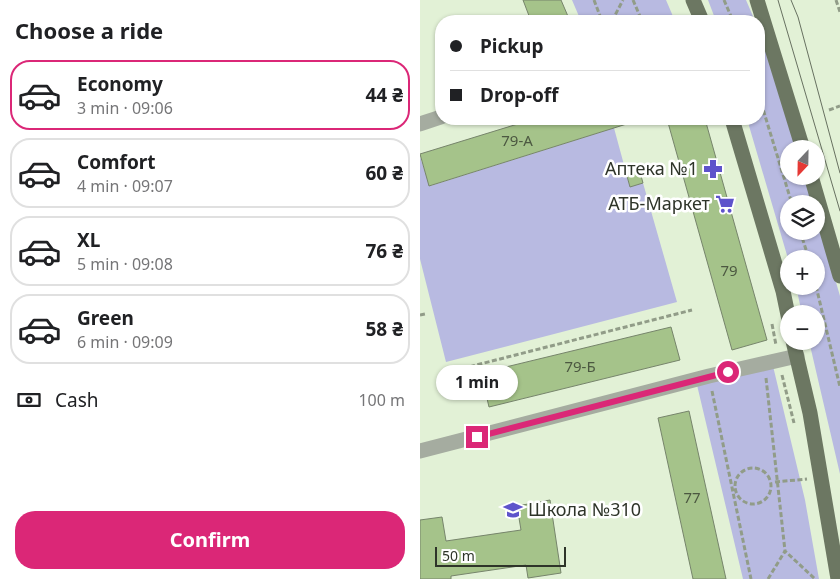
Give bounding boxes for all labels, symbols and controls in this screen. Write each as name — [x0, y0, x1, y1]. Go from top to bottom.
text: Choose a ride — [15, 15, 163, 45]
text: Pickup — [480, 33, 543, 59]
text: Economy — [77, 71, 163, 97]
icon: car — [17, 73, 62, 118]
text: 44 ₴ — [365, 82, 403, 108]
text: Drop-off — [480, 82, 559, 108]
text: 3 min · 09:06 — [77, 97, 173, 119]
house number: 79-А — [501, 130, 533, 150]
north arrow — [780, 140, 825, 185]
map controls — [780, 140, 825, 350]
text: Comfort — [77, 149, 156, 175]
icon: car — [17, 151, 62, 196]
place label: Аптека №1 — [605, 156, 698, 180]
pharmacy icon: Аптека №1 — [702, 158, 724, 180]
text: 60 ₴ — [365, 160, 403, 186]
text: 4 min · 09:07 — [77, 175, 173, 197]
place label: АТБ-Маркет — [608, 191, 711, 215]
supermarket icon: АТБ-Маркет — [714, 193, 736, 215]
button: layers — [780, 195, 825, 240]
text: XL — [77, 227, 100, 253]
icon: car — [17, 229, 62, 274]
text: 76 ₴ — [365, 238, 403, 264]
button: + — [780, 250, 825, 295]
text: 5 min · 09:08 — [77, 253, 173, 275]
house number: 79 — [720, 260, 738, 280]
text: Green — [77, 305, 134, 331]
button: − — [780, 305, 825, 350]
icon: car — [17, 307, 62, 352]
text: 58 ₴ — [365, 316, 403, 342]
text: 6 min · 09:09 — [77, 331, 173, 353]
house number: 79-Б — [564, 356, 596, 376]
route start — [717, 361, 739, 383]
callout: 1 min — [436, 364, 518, 400]
text: 1 min — [455, 371, 499, 393]
icon: cash — [15, 386, 43, 414]
text: Cash — [55, 387, 99, 413]
text: 100 m — [358, 389, 405, 411]
route end — [466, 426, 488, 448]
house number: 77 — [683, 487, 701, 507]
place label: Школа №310 — [528, 497, 641, 521]
school or university icon: Школа №310 — [502, 499, 524, 521]
button: Confirm — [15, 511, 405, 569]
scale bar — [435, 544, 566, 567]
text: 50 m — [442, 546, 475, 565]

